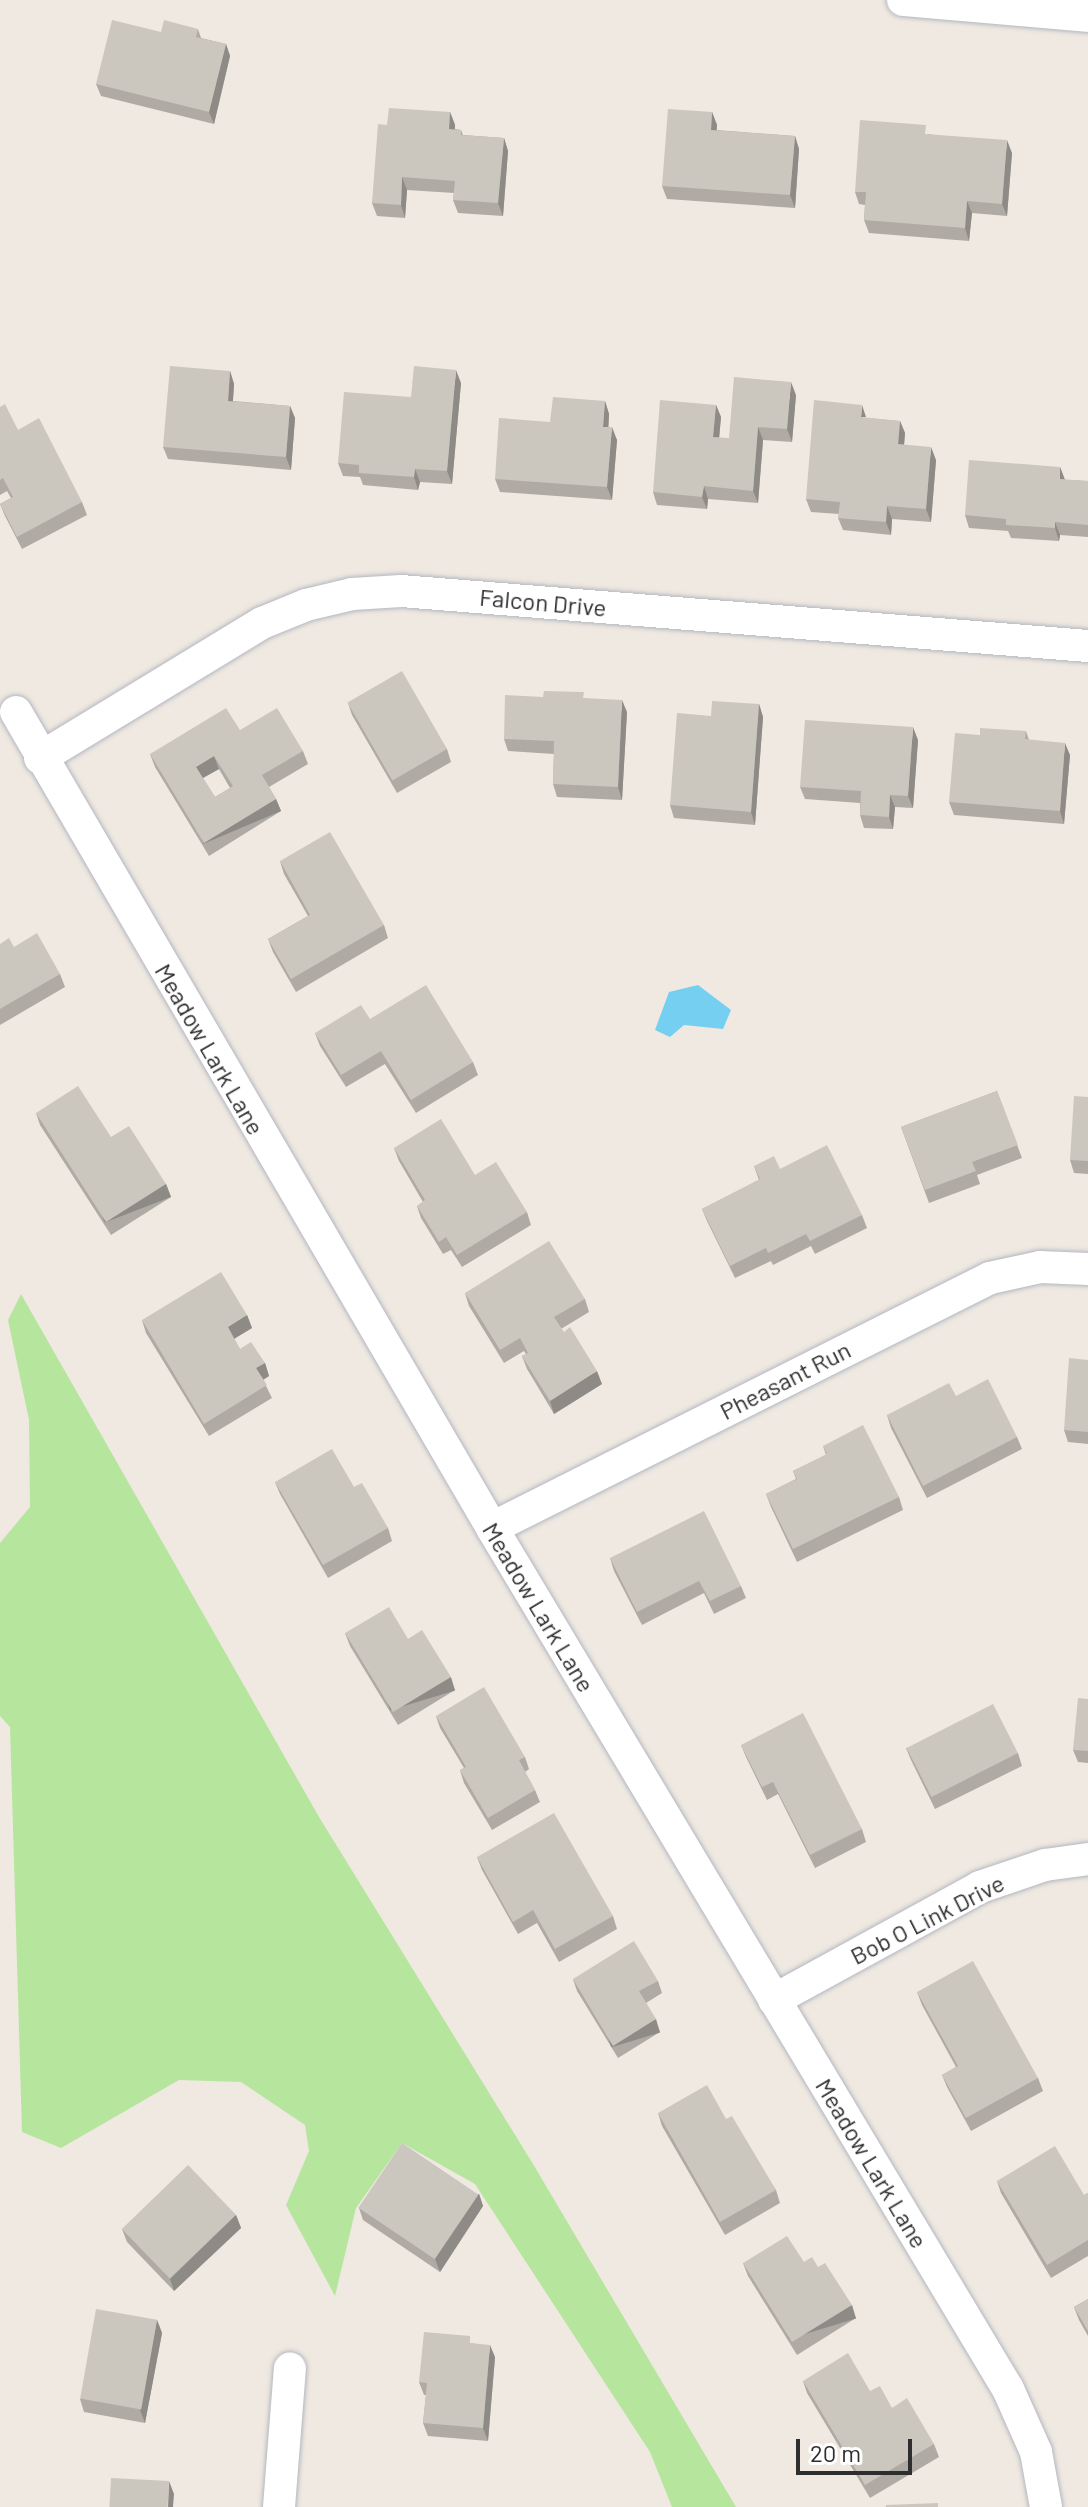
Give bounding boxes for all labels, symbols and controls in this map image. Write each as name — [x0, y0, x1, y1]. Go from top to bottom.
street label: Falcon Drive — [478, 582, 608, 622]
street label: Meadow Lark Lane — [149, 958, 271, 1140]
street label: Pheasant Run — [715, 1335, 855, 1425]
street label: Meadow Lark Lane — [477, 1517, 601, 1697]
street label: Bob O Link Drive — [845, 1868, 1009, 1970]
street label: Meadow Lark Lane — [810, 2073, 934, 2253]
scale bar — [800, 2423, 916, 2473]
text: 20 m — [810, 2438, 861, 2467]

